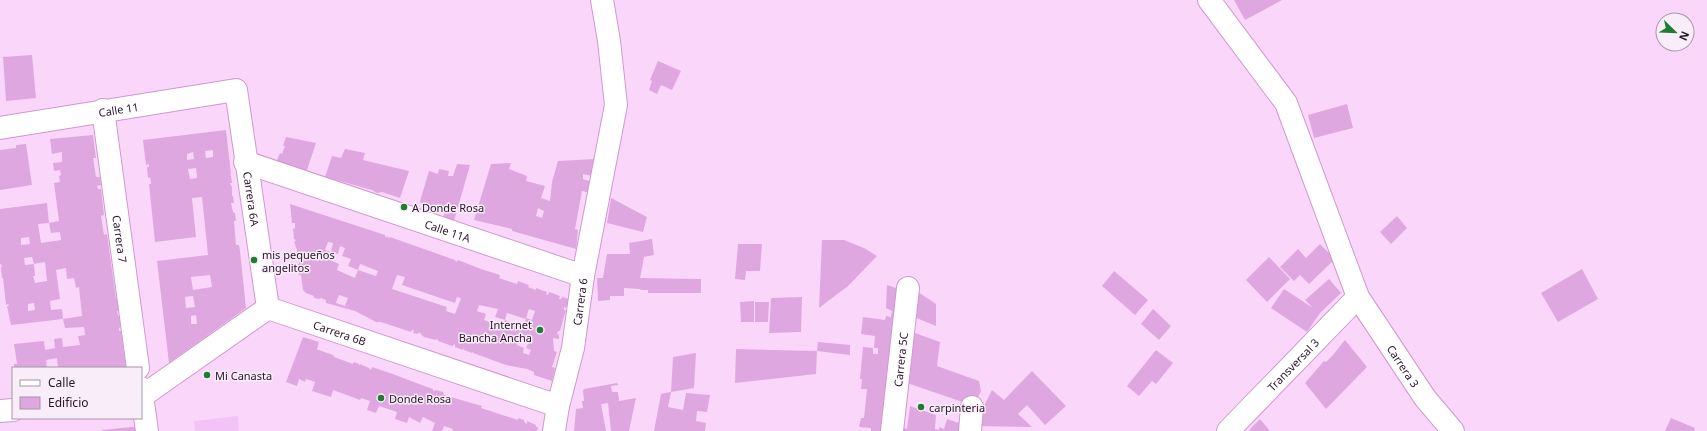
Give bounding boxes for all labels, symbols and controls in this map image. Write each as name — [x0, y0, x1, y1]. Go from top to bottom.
north arrow — [1655, 12, 1695, 52]
text: N — [1676, 29, 1693, 43]
street label: Calle 11 — [97, 98, 140, 120]
street label: Carrera 6A — [241, 171, 264, 228]
place label: A Donde Rosa — [412, 200, 484, 215]
marker: A Donde Rosa — [399, 202, 409, 212]
street label: Carrera 7 — [110, 214, 131, 264]
street label: Calle 11A — [423, 216, 474, 245]
place label: mis pequeños angelitos — [262, 247, 335, 275]
marker: mis pequeños angelitos — [249, 255, 259, 265]
street label: Carrera 6 — [569, 277, 590, 326]
street label: Carrera 6B — [311, 316, 368, 348]
place label: Internet Bancha Ancha — [459, 317, 532, 345]
marker: Internet Bancha Ancha — [535, 325, 545, 335]
street label: Carrera 5C — [890, 331, 911, 388]
street label: Transversal 3 — [1264, 335, 1322, 394]
street label: Carrera 3 — [1384, 342, 1423, 390]
legend — [12, 367, 142, 419]
place label: Mi Canasta — [215, 368, 272, 383]
marker: Mi Canasta — [202, 370, 212, 380]
text: Calle — [48, 374, 76, 391]
place label: Donde Rosa — [389, 391, 451, 406]
marker: Donde Rosa — [376, 393, 386, 403]
text: Edificio — [48, 394, 89, 411]
place label: carpinteria — [929, 400, 985, 415]
marker: carpinteria — [916, 402, 926, 412]

